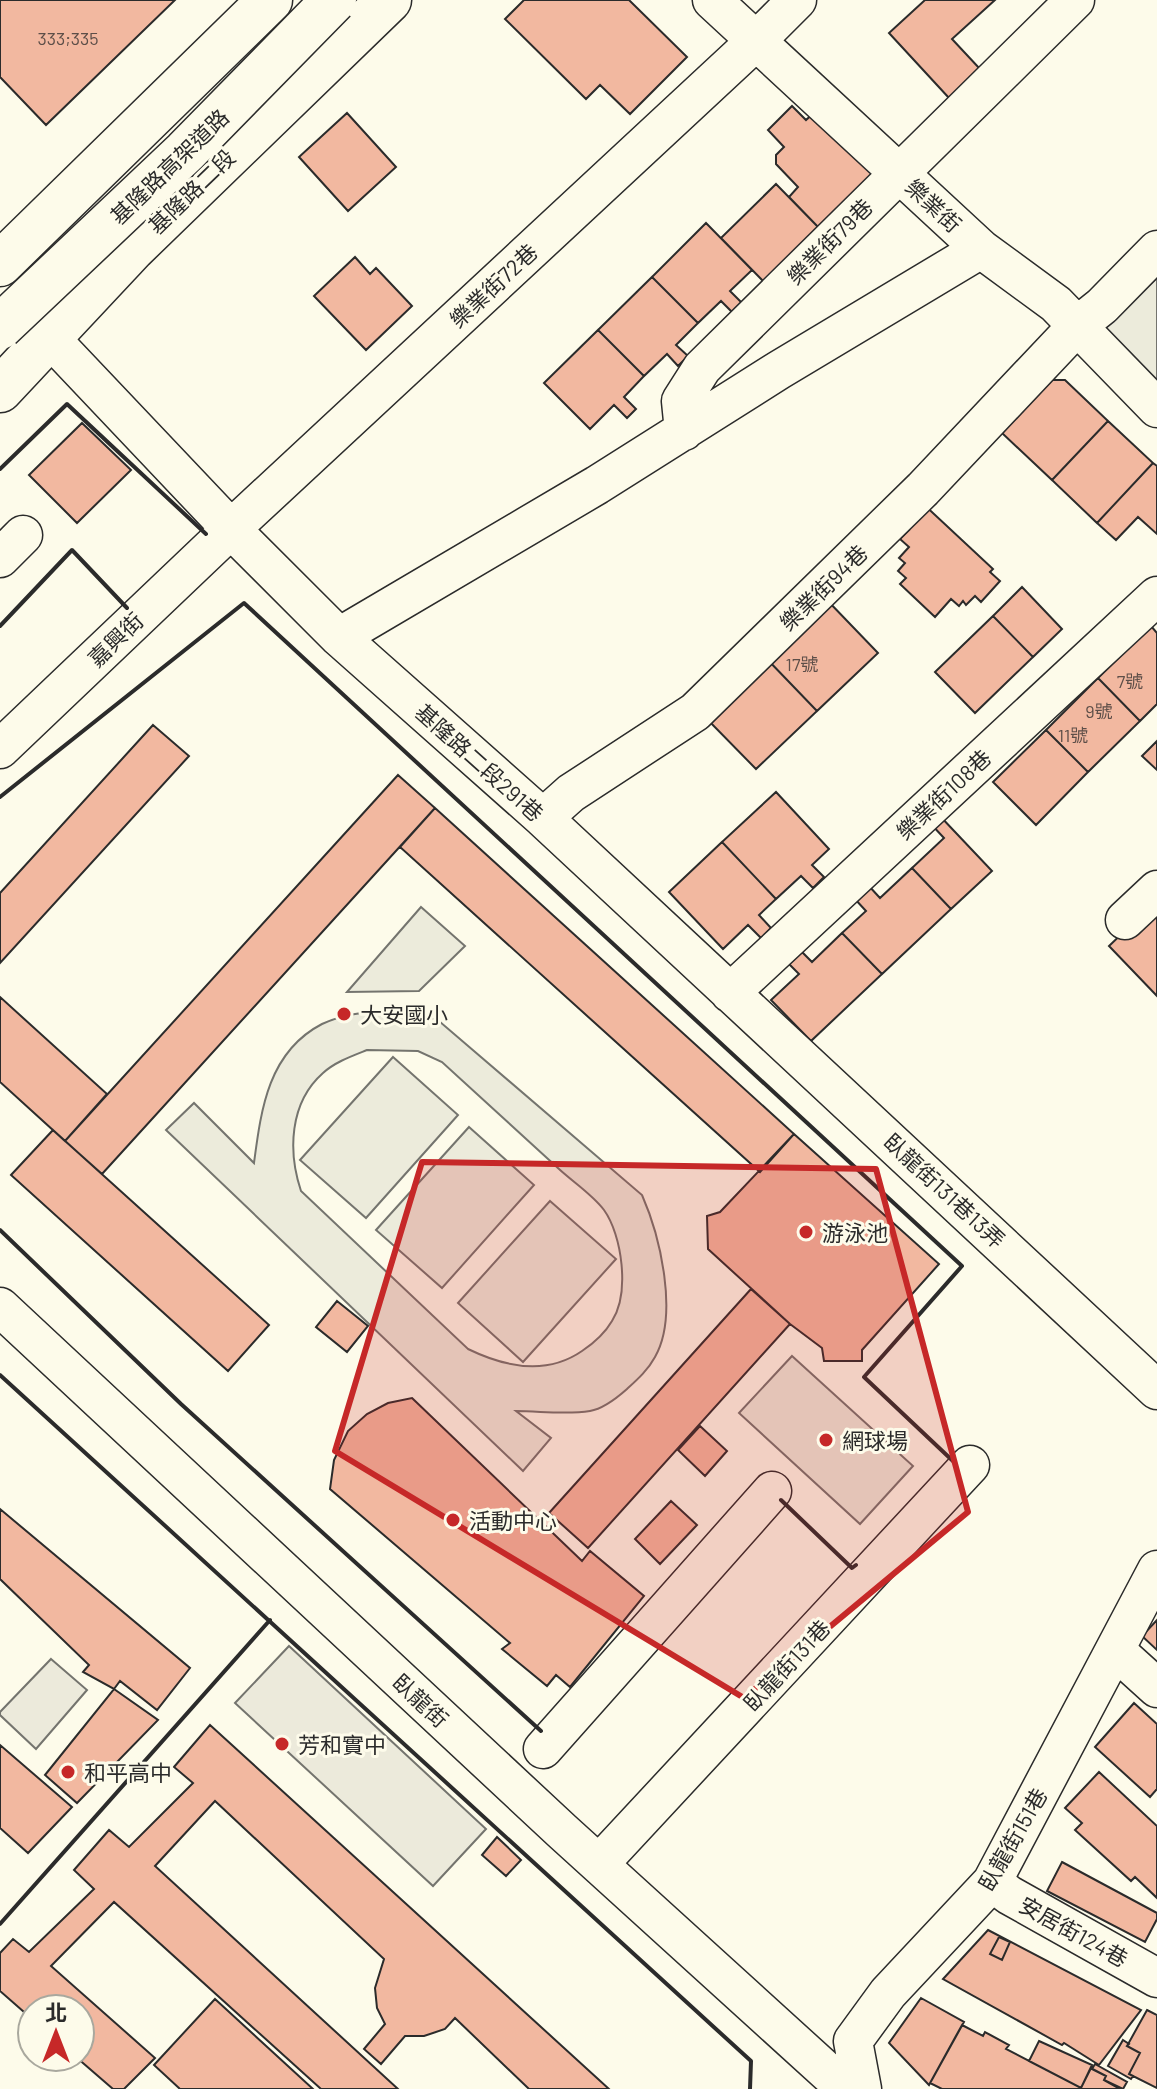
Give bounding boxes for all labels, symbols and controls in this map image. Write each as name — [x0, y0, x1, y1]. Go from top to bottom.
house number: 333;335 — [37, 27, 99, 49]
street label: 基隆路高架道路 — [105, 103, 233, 229]
street label: 基隆路二段 — [142, 143, 240, 239]
street label: 樂業街 — [901, 173, 967, 237]
street label: 樂業街79巷 — [781, 193, 877, 289]
street label: 樂業街72巷 — [444, 238, 542, 332]
street label: 樂業街94巷 — [774, 539, 872, 635]
street label: 嘉興街 — [82, 607, 148, 671]
house number: 17號 — [786, 653, 818, 675]
house number: 7號 — [1117, 670, 1143, 692]
street label: 基隆路二段291巷 — [411, 698, 549, 826]
house number: 9號 — [1085, 700, 1113, 722]
house number: 11號 — [1058, 724, 1088, 746]
street label: 樂業街108巷 — [890, 744, 996, 844]
place label: 大安國小 — [360, 1001, 448, 1027]
marker: 大安國小 — [335, 1005, 353, 1023]
street label: 臥龍街131巷13弄 — [879, 1127, 1011, 1253]
place label: 游泳池 — [822, 1219, 888, 1245]
marker: 游泳池 — [797, 1223, 815, 1241]
place label: 網球場 — [842, 1427, 908, 1453]
marker: 網球場 — [817, 1431, 835, 1449]
place label: 活動中心 — [469, 1507, 557, 1533]
marker: 活動中心 — [444, 1511, 462, 1529]
street label: 臥龍街131巷 — [737, 1614, 835, 1716]
street label: 臥龍街 — [388, 1668, 454, 1732]
place label: 芳和實中 — [298, 1731, 386, 1757]
marker: 芳和實中 — [273, 1735, 291, 1753]
place label: 和平高中 — [84, 1759, 172, 1785]
marker: 和平高中 — [59, 1763, 77, 1781]
street label: 臥龍街151巷 — [972, 1783, 1052, 1895]
street label: 安居街124巷 — [1015, 1891, 1133, 1971]
north arrow — [16, 1993, 96, 2073]
text: 北 — [45, 1999, 67, 2025]

